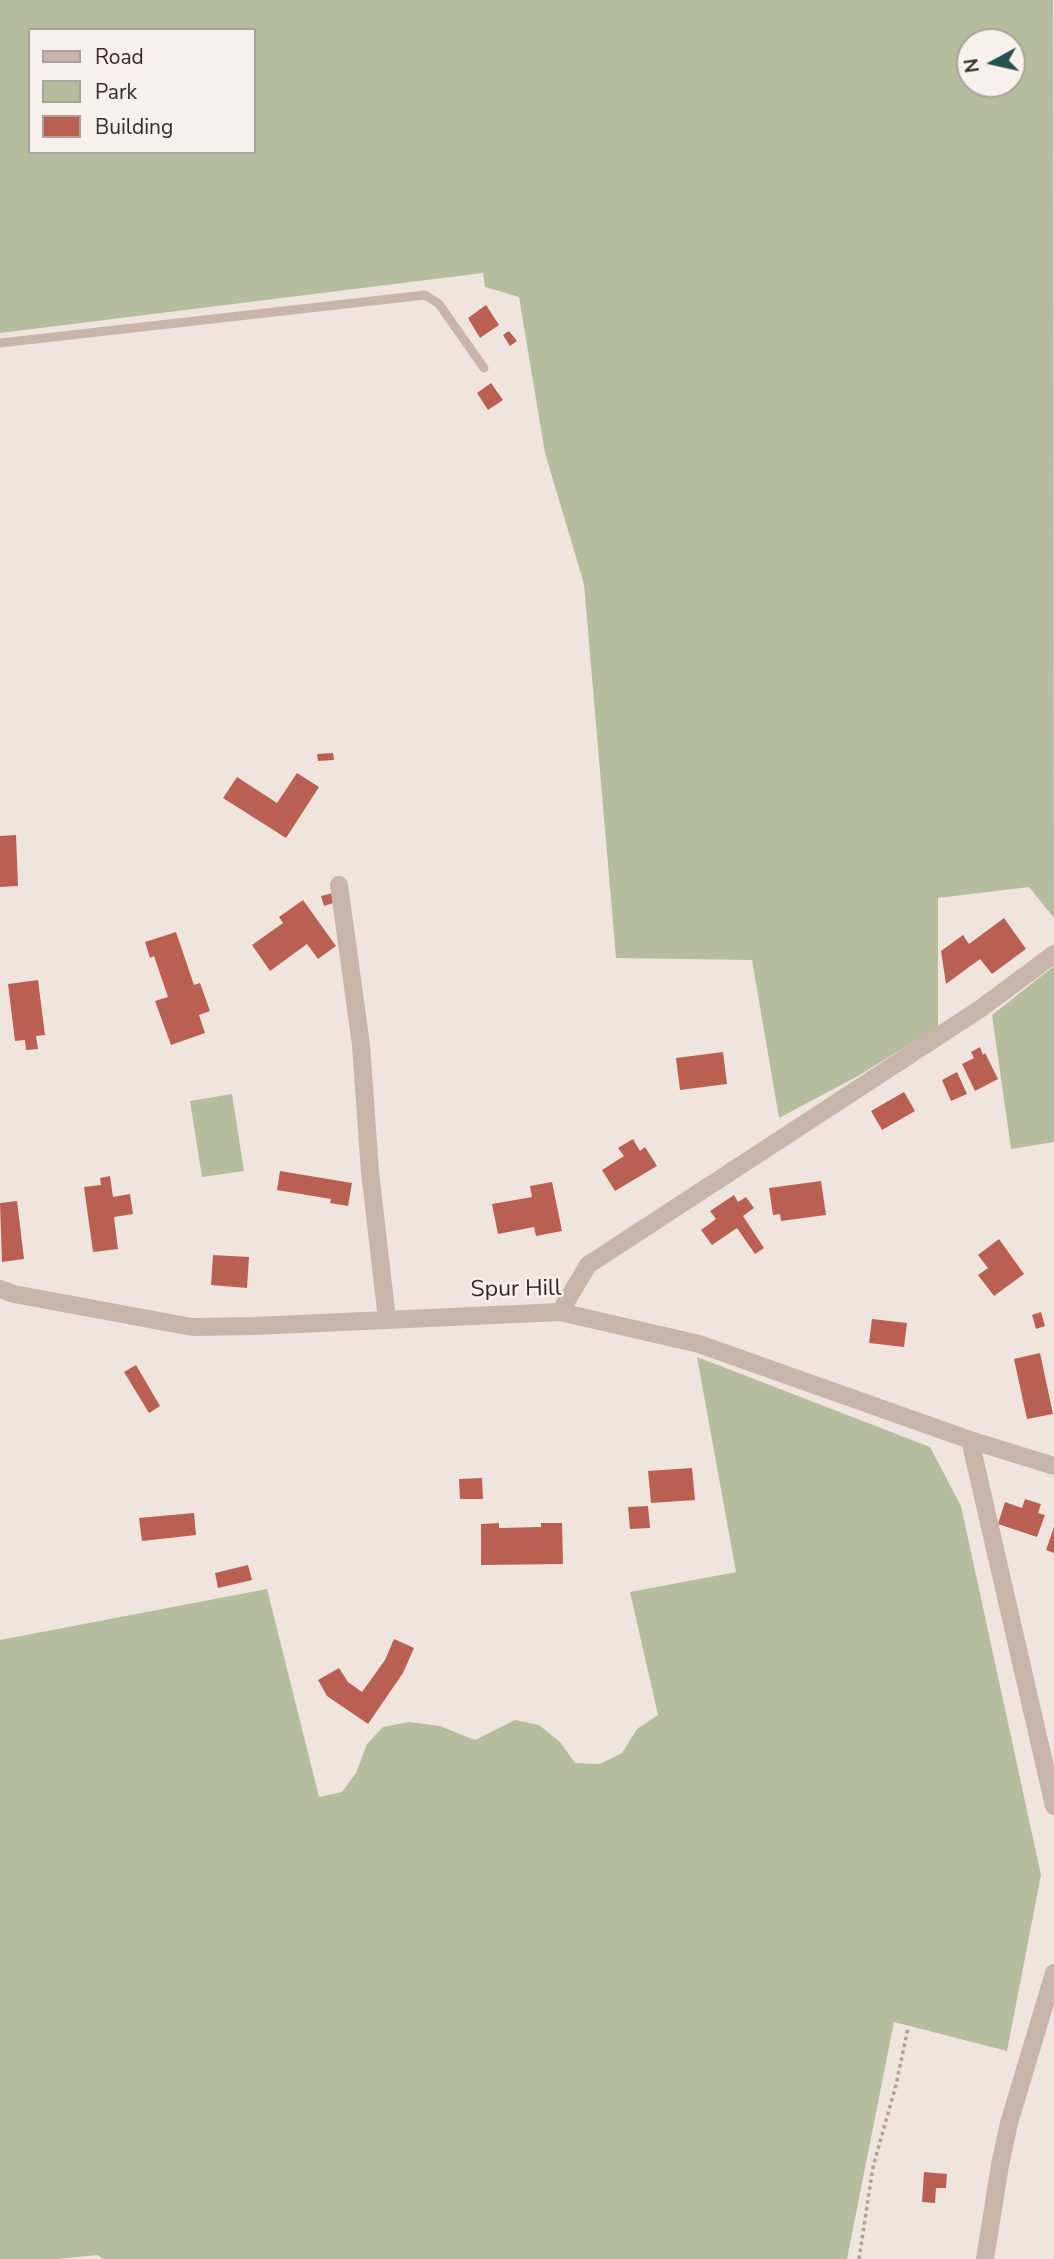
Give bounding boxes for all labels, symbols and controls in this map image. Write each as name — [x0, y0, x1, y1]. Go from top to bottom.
legend — [28, 28, 256, 154]
north arrow — [956, 28, 1026, 98]
text: Road — [95, 43, 144, 71]
text: N — [958, 57, 986, 74]
text: Park — [95, 78, 137, 106]
text: Building — [95, 113, 173, 141]
street label: Spur Hill — [470, 1275, 562, 1305]

